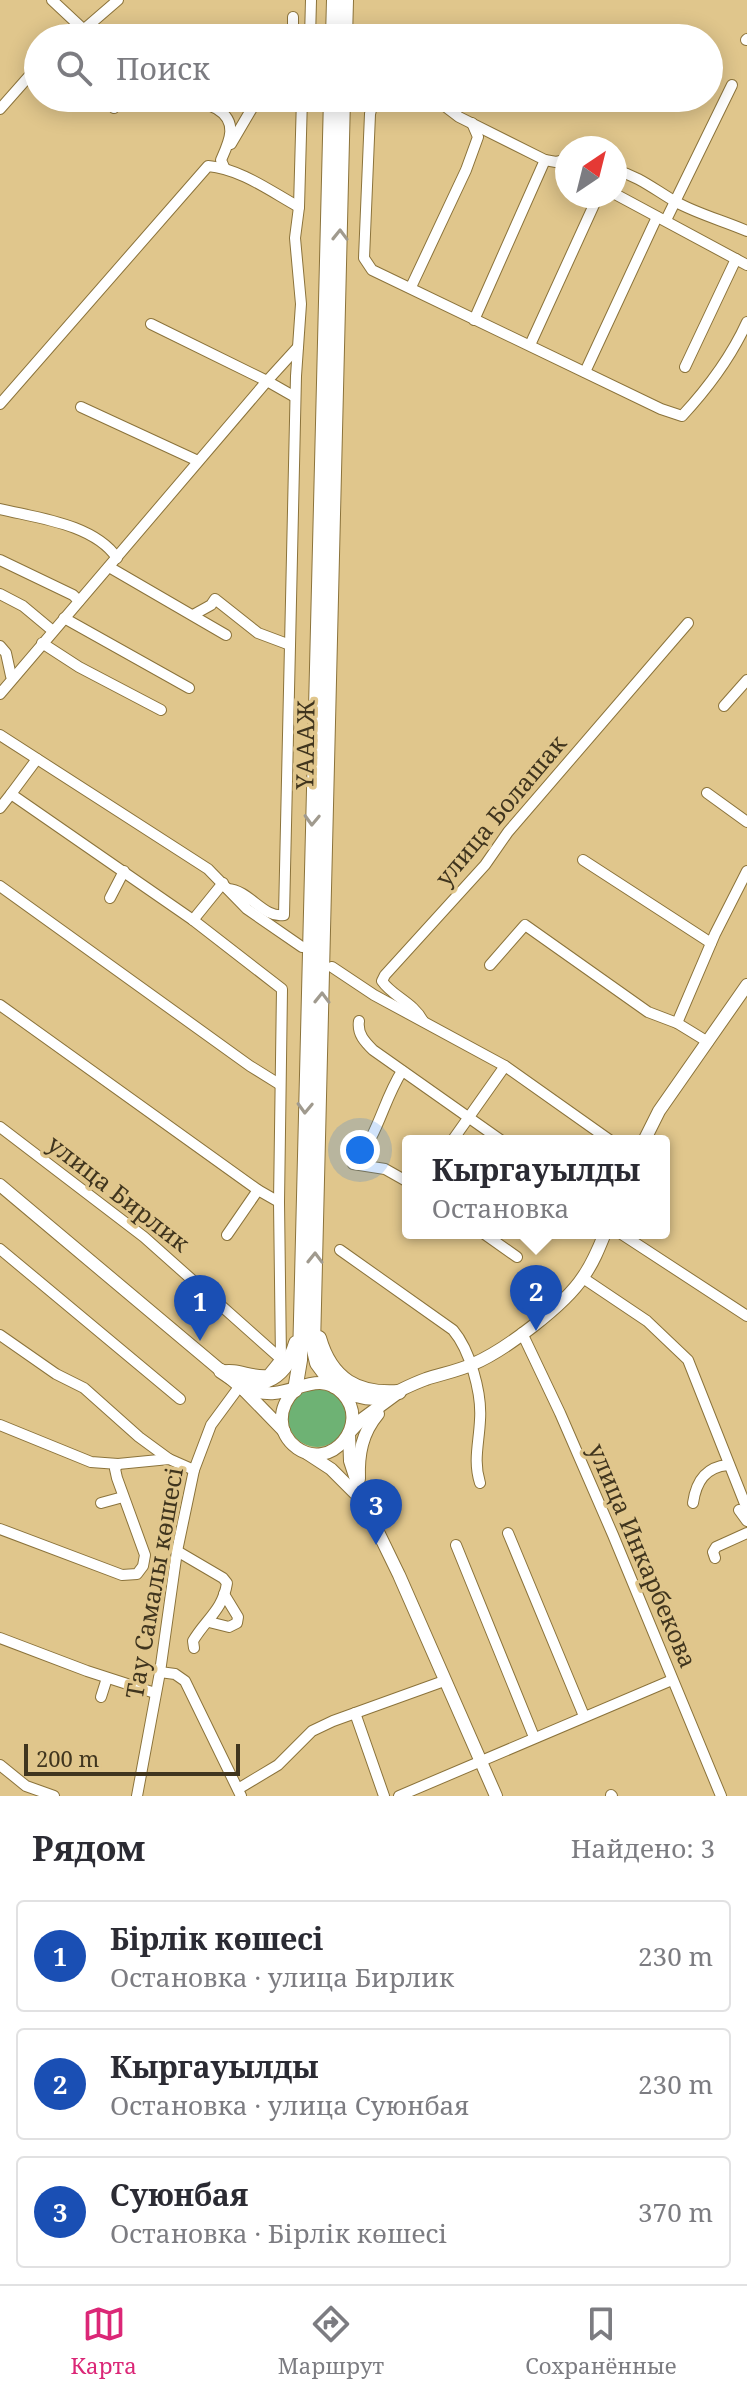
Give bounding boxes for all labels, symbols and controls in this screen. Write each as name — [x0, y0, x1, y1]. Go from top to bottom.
search box — [24, 24, 723, 112]
icon: search — [52, 46, 96, 90]
text: Поиск — [116, 48, 210, 89]
north arrow — [555, 136, 627, 208]
one-way arrow — [331, 228, 349, 241]
street label: ҮАААЖ — [287, 700, 322, 791]
street label: улица Болашак — [427, 727, 573, 893]
one-way arrow — [304, 814, 321, 827]
one-way arrow — [313, 991, 330, 1004]
one-way arrow — [296, 1102, 313, 1115]
street label: улица Бирлик — [41, 1127, 197, 1259]
your location — [340, 1130, 380, 1170]
popup — [402, 1135, 670, 1239]
text: Кыргауылды — [432, 1149, 640, 1190]
text: Остановка — [432, 1190, 569, 1226]
one-way arrow — [307, 1251, 324, 1264]
pin: 2 — [510, 1265, 562, 1331]
pin: 1 — [174, 1275, 226, 1341]
street label: улица Инкарбекова — [581, 1438, 706, 1673]
street label: Тау Самалы көшесі — [117, 1464, 190, 1701]
pin: 3 — [350, 1479, 402, 1545]
scale bar — [24, 1740, 240, 1776]
text: 200 m — [36, 1743, 99, 1773]
text: Рядом — [32, 1825, 145, 1871]
text: Найдено: 3 — [571, 1830, 715, 1866]
text: Бірлік көшесі — [110, 1918, 323, 1959]
text: 1 — [53, 1938, 67, 1974]
text: 230 m — [638, 1938, 713, 1974]
text: Остановка · улица Бирлик — [110, 1959, 454, 1995]
text: Кыргауылды — [110, 2046, 319, 2087]
text: 2 — [53, 2066, 67, 2102]
text: 230 m — [638, 2066, 713, 2102]
text: Остановка · улица Суюнбая — [110, 2087, 469, 2123]
text: Суюнбая — [110, 2174, 248, 2215]
text: 3 — [53, 2194, 67, 2230]
text: 370 m — [638, 2194, 713, 2230]
text: Остановка · Бірлік көшесі — [110, 2215, 447, 2251]
tab: Карта — [71, 2302, 137, 2380]
tab: Маршрут — [278, 2302, 384, 2380]
tab: Сохранённые — [525, 2302, 676, 2380]

